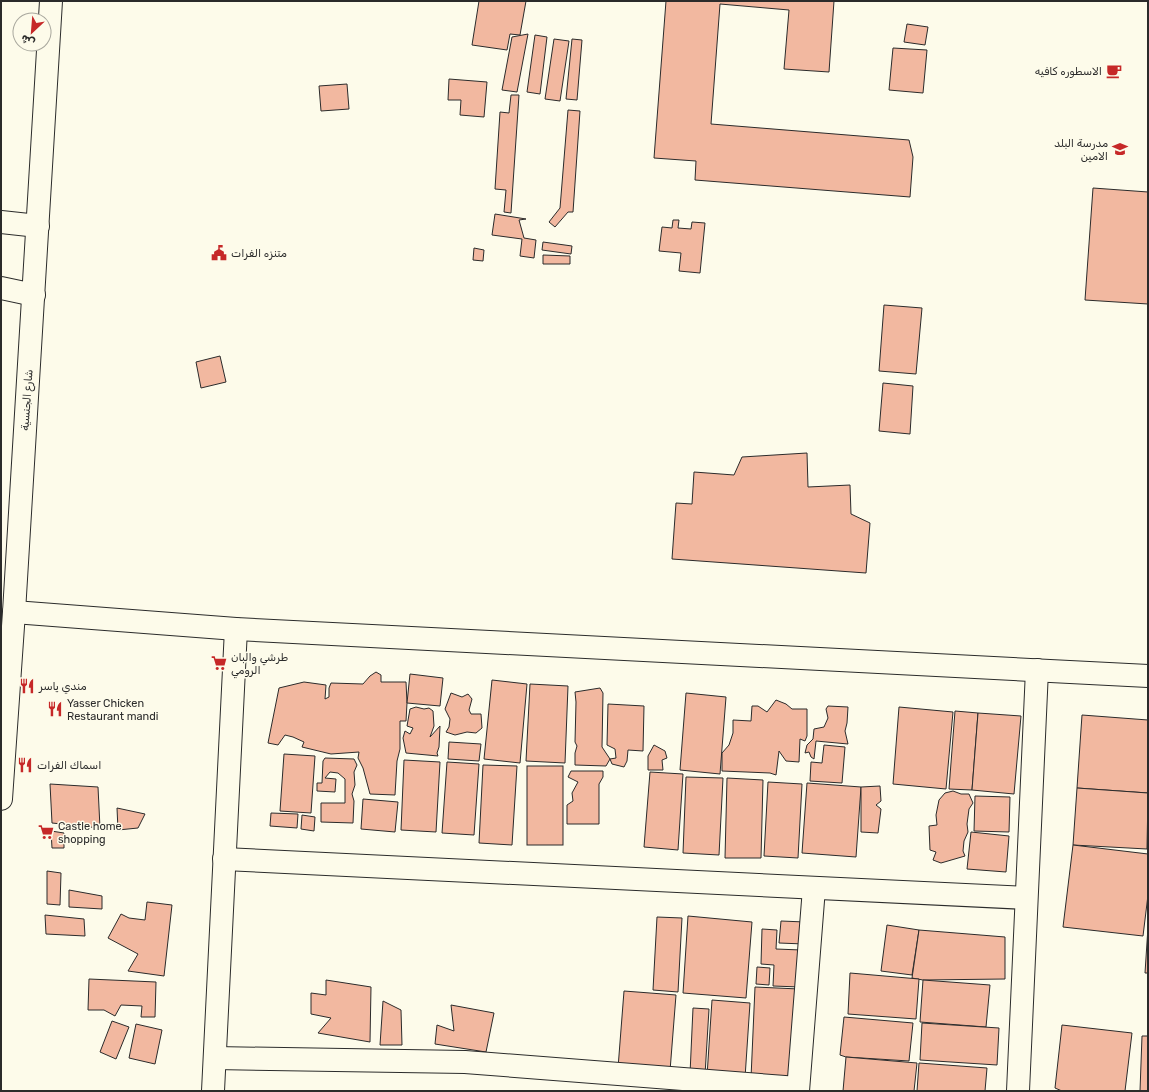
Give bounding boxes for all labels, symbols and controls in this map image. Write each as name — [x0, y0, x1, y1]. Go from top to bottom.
north arrow — [12, 12, 52, 52]
text: ش — [19, 32, 37, 49]
cafe icon: الاسطوره كافيه — [1105, 62, 1123, 80]
place label: الاسطوره كافيه — [1035, 65, 1102, 79]
place label: مدرسة البلد الامين — [1054, 137, 1108, 163]
school or university icon: مدرسة البلد الامين — [1111, 140, 1129, 158]
public building icon: متنزه الفرات — [210, 244, 228, 262]
place label: متنزه الفرات — [231, 247, 287, 260]
street label: شارع الجنسية — [18, 369, 38, 431]
place label: طرشي والبان الرومي — [231, 651, 289, 679]
supermarket icon: طرشي والبان الرومي — [210, 654, 228, 672]
restaurant icon: مندي ياسر — [18, 677, 36, 695]
place label: مندي ياسر — [38, 680, 87, 694]
place label: Yasser Chicken Restaurant mandi — [67, 697, 158, 723]
restaurant icon: Yasser Chicken Restaurant mandi — [46, 700, 64, 718]
restaurant icon: اسماك الفرات — [16, 756, 34, 774]
place label: اسماك الفرات — [37, 759, 101, 772]
place label: Castle home shopping — [58, 820, 122, 846]
supermarket icon: Castle home shopping — [37, 823, 55, 841]

